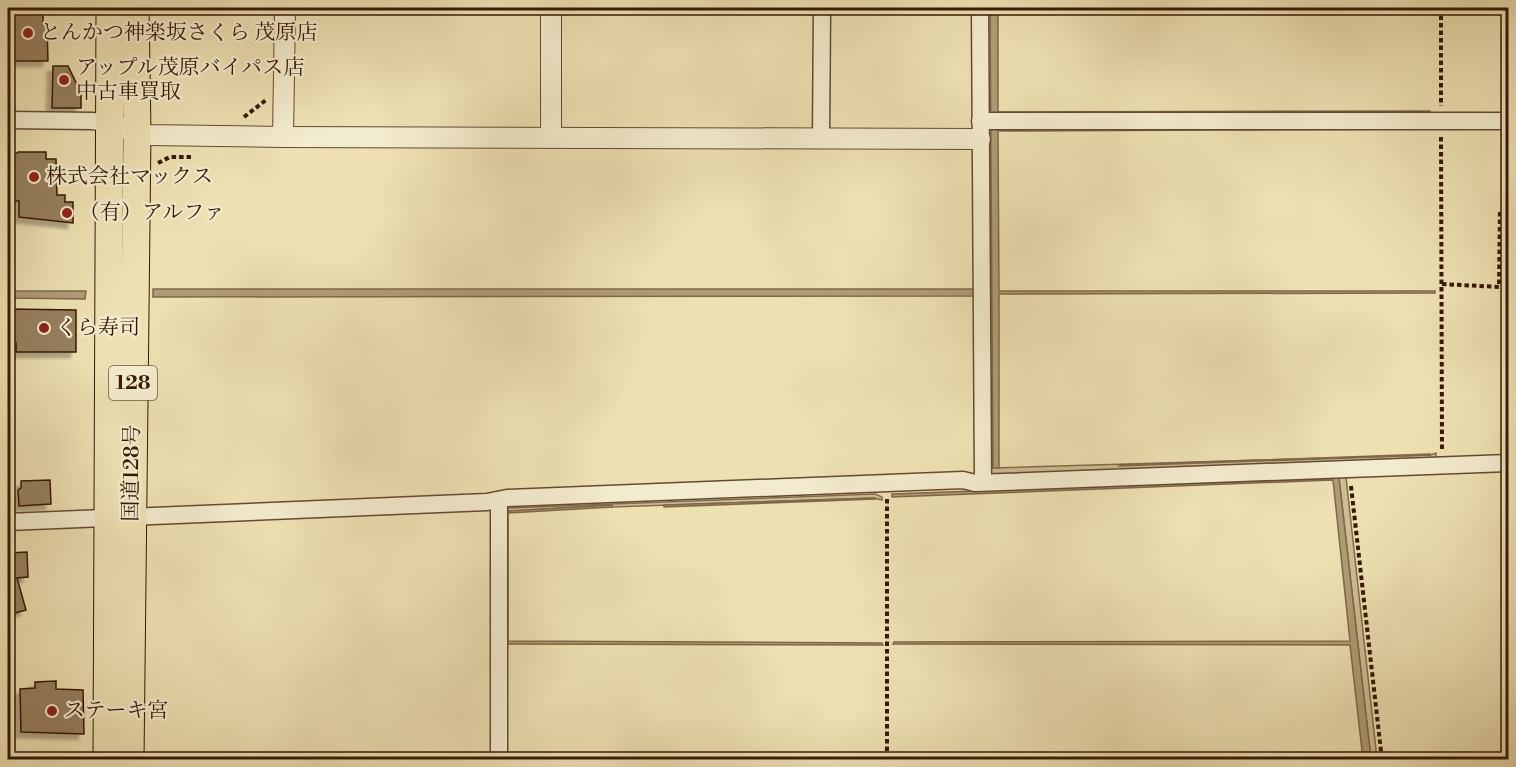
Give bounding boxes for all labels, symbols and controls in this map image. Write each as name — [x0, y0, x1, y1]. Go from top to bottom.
place label: とんかつ神楽坂さくら 茂原店 — [40, 20, 317, 46]
marker: とんかつ神楽坂さくら 茂原店 — [21, 26, 35, 40]
place label: アップル茂原バイパス店 中古車買取 — [76, 55, 304, 105]
marker: アップル茂原バイパス店 中古車買取 — [57, 73, 71, 87]
place label: 株式会社マックス — [46, 164, 213, 190]
marker: 株式会社マックス — [27, 170, 41, 184]
place label: （有）アルファ — [79, 200, 225, 226]
marker: （有）アルファ — [60, 206, 74, 220]
place label: くら寿司 — [56, 315, 140, 341]
marker: くら寿司 — [37, 321, 51, 335]
road number: 128 — [109, 366, 157, 400]
street label: 国道128号 — [118, 424, 146, 522]
place label: ステーキ宮 — [64, 698, 169, 724]
marker: ステーキ宮 — [45, 704, 59, 718]

